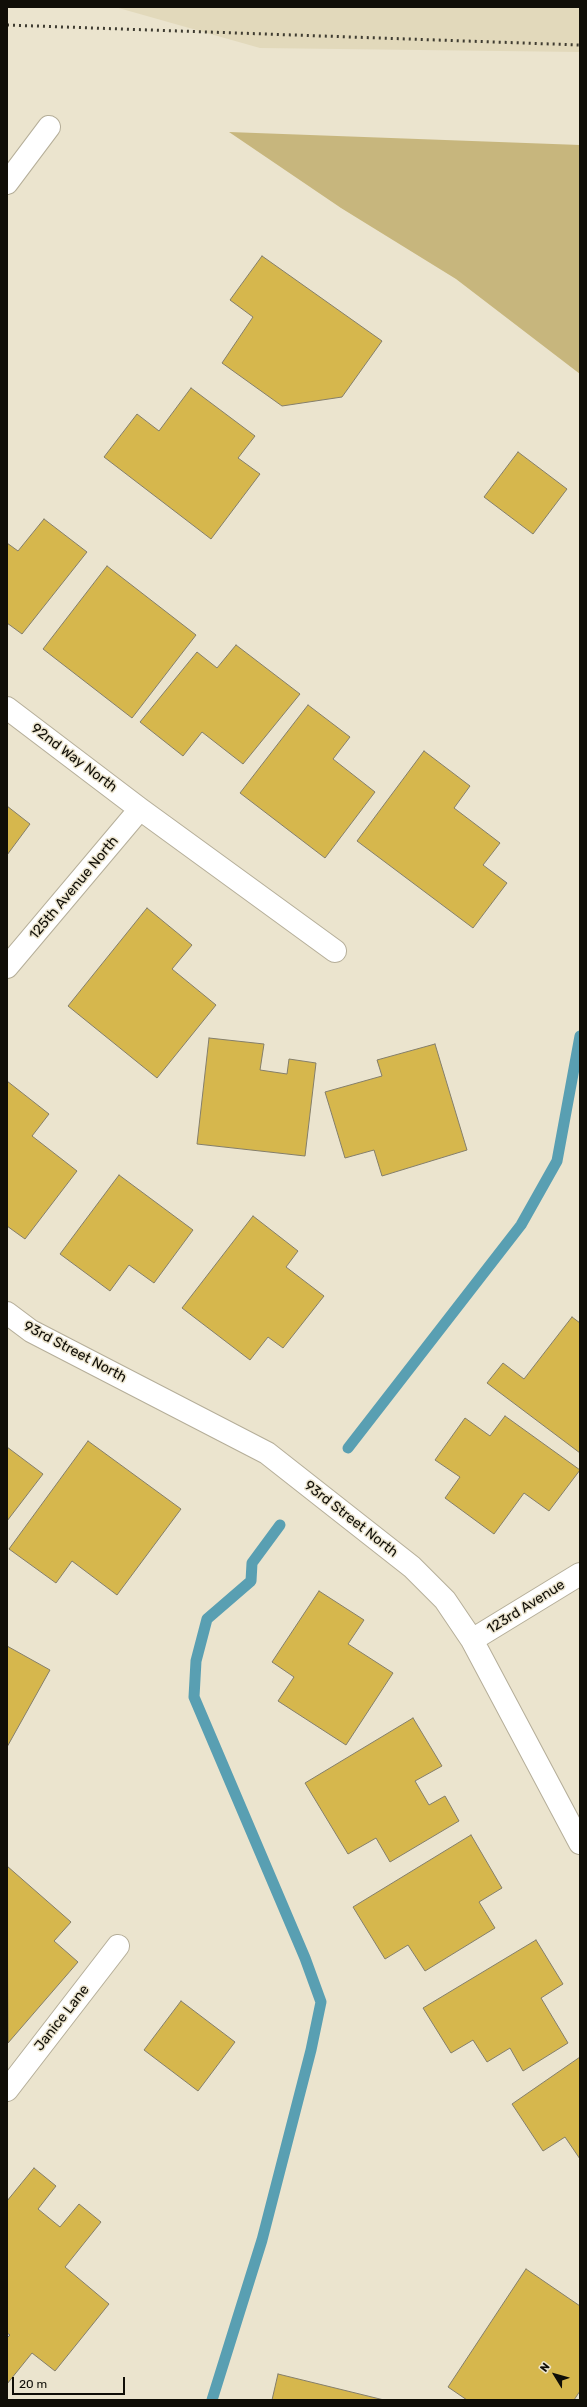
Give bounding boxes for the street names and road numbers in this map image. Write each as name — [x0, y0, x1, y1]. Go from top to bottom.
street label: 92nd Way North — [28, 720, 120, 796]
street label: 125th Avenue North — [26, 833, 122, 943]
street label: 93rd Street North — [21, 1318, 129, 1386]
street label: 93rd Street North — [301, 1477, 401, 1561]
street label: 123rd Avenue — [484, 1576, 568, 1638]
street label: Janice Lane — [31, 1982, 93, 2054]

